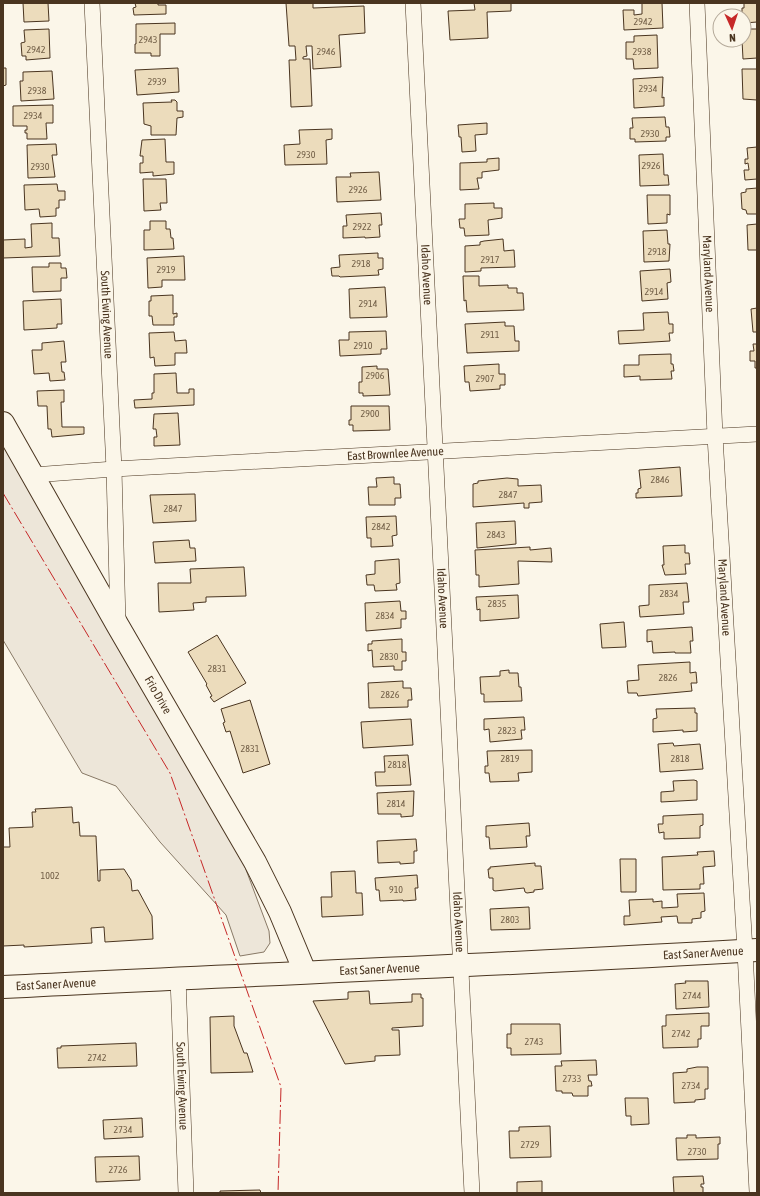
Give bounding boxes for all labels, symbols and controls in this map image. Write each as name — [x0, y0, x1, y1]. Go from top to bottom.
north arrow — [712, 8, 752, 48]
house number: 2942 — [634, 16, 653, 27]
text: N — [729, 32, 736, 44]
house number: 2943 — [139, 34, 158, 45]
house number: 2942 — [27, 44, 46, 55]
house number: 2946 — [317, 46, 336, 57]
house number: 2938 — [633, 46, 652, 57]
house number: 2939 — [148, 76, 167, 87]
house number: 2934 — [639, 83, 658, 94]
house number: 2938 — [28, 85, 47, 96]
house number: 2934 — [24, 110, 43, 121]
house number: 2930 — [641, 128, 660, 139]
house number: 2930 — [297, 149, 316, 160]
house number: 2926 — [642, 160, 661, 171]
house number: 2930 — [31, 161, 50, 172]
house number: 2926 — [349, 184, 368, 195]
house number: 2922 — [353, 221, 372, 232]
street label: Maryland Avenue — [700, 235, 717, 313]
street label: Idaho Avenue — [418, 244, 435, 305]
house number: 2918 — [648, 246, 667, 257]
house number: 2917 — [481, 254, 500, 265]
house number: 2918 — [352, 258, 371, 269]
house number: 2919 — [157, 264, 176, 275]
street label: South Ewing Avenue — [98, 270, 116, 359]
house number: 2914 — [645, 286, 664, 297]
house number: 2914 — [359, 298, 378, 309]
house number: 2911 — [481, 329, 500, 340]
house number: 2910 — [354, 340, 373, 351]
house number: 2906 — [366, 370, 385, 381]
house number: 2907 — [476, 373, 495, 384]
house number: 2900 — [361, 408, 380, 419]
street label: East Brownlee Avenue — [347, 444, 444, 463]
house number: 2846 — [651, 474, 670, 485]
house number: 2847 — [499, 489, 518, 500]
house number: 2847 — [164, 503, 183, 514]
house number: 2842 — [372, 521, 391, 532]
house number: 2843 — [487, 529, 506, 540]
street label: Maryland Avenue — [715, 558, 734, 636]
street label: Idaho Avenue — [434, 568, 451, 629]
house number: 2834 — [660, 588, 679, 599]
house number: 2835 — [488, 598, 507, 609]
house number: 2834 — [376, 610, 395, 621]
house number: 2830 — [380, 651, 399, 662]
house number: 2831 — [208, 663, 227, 674]
house number: 2826 — [659, 672, 678, 683]
street label: Frio Drive — [142, 673, 174, 716]
house number: 2826 — [381, 689, 400, 700]
house number: 2823 — [498, 725, 517, 736]
house number: 2831 — [241, 743, 260, 754]
house number: 2819 — [501, 753, 520, 764]
house number: 2818 — [671, 753, 690, 764]
house number: 2818 — [388, 759, 407, 770]
house number: 2814 — [387, 798, 406, 809]
house number: 1002 — [41, 870, 60, 881]
house number: 910 — [389, 884, 403, 895]
street label: Idaho Avenue — [450, 891, 467, 953]
house number: 2803 — [501, 914, 520, 925]
street label: East Saner Avenue — [663, 944, 744, 962]
street label: East Saner Avenue — [339, 960, 420, 978]
street label: East Saner Avenue — [15, 975, 96, 993]
house number: 2744 — [683, 990, 702, 1001]
house number: 2742 — [672, 1028, 691, 1039]
house number: 2743 — [525, 1036, 544, 1047]
street label: South Ewing Avenue — [173, 1041, 191, 1130]
house number: 2742 — [88, 1052, 107, 1063]
house number: 2733 — [563, 1073, 582, 1084]
house number: 2734 — [682, 1080, 701, 1091]
house number: 2734 — [114, 1124, 133, 1135]
house number: 2729 — [521, 1139, 540, 1150]
house number: 2730 — [688, 1146, 707, 1157]
house number: 2726 — [109, 1164, 128, 1175]

